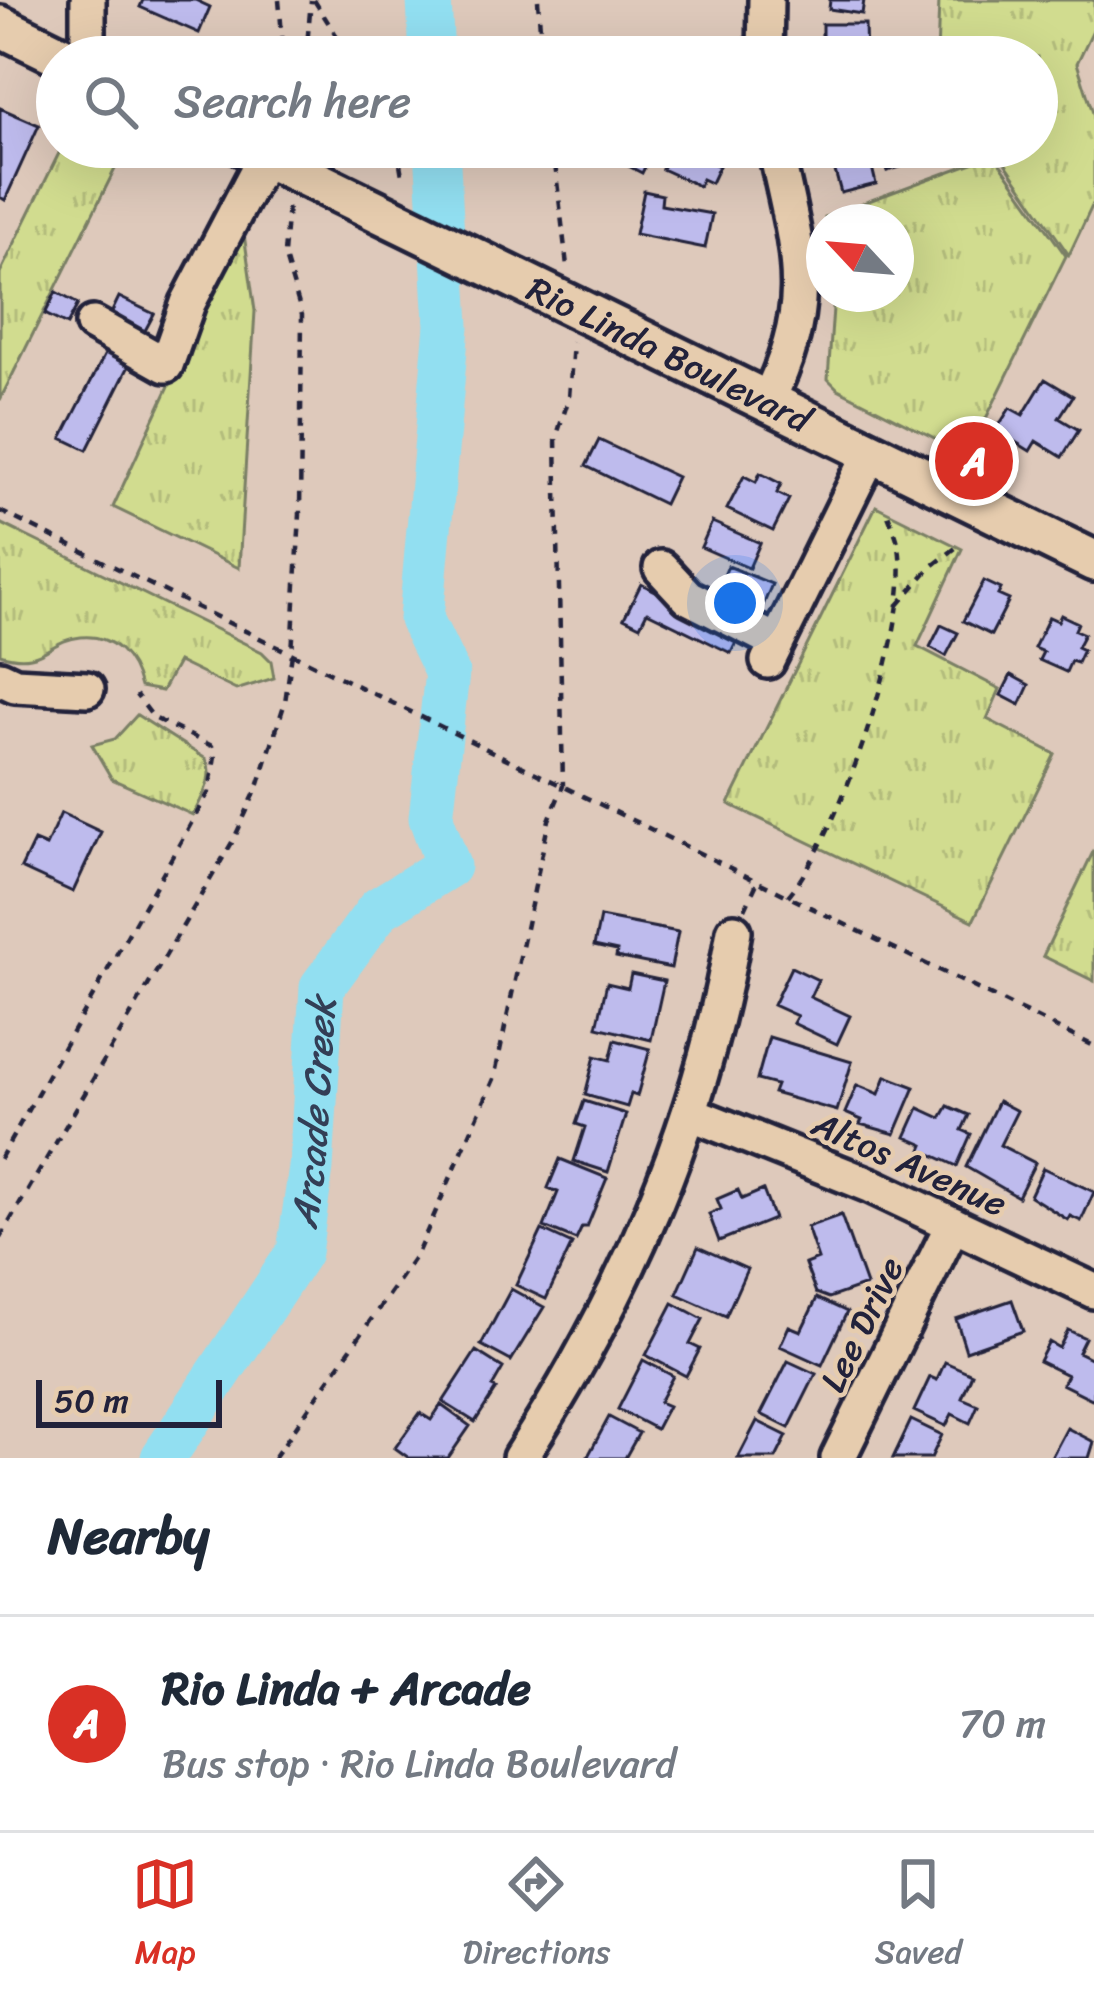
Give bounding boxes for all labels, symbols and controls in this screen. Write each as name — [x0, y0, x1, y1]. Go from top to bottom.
search box — [36, 36, 1058, 168]
text: Search here — [174, 62, 411, 142]
icon: search — [78, 69, 144, 135]
north arrow — [806, 204, 914, 312]
street label: Rio Linda Boulevard — [516, 258, 824, 452]
pin: A — [935, 416, 1013, 506]
your location — [705, 573, 765, 633]
water label: Arcade Creek — [269, 991, 357, 1234]
street label: Altos Avenue — [801, 1092, 1018, 1235]
street label: Lee Drive — [801, 1245, 922, 1403]
text: 50 m — [54, 1372, 129, 1430]
scale bar — [36, 1374, 222, 1427]
text: Nearby — [48, 1491, 209, 1581]
text: Rio Linda + Arcade — [162, 1649, 531, 1729]
text: A — [74, 1689, 100, 1758]
text: 70 m — [959, 1689, 1046, 1758]
text: Bus stop · Rio Linda Boulevard — [162, 1729, 676, 1798]
tab: Map — [132, 1851, 198, 1981]
tab: Directions — [463, 1851, 610, 1981]
tab: Saved — [875, 1851, 962, 1981]

